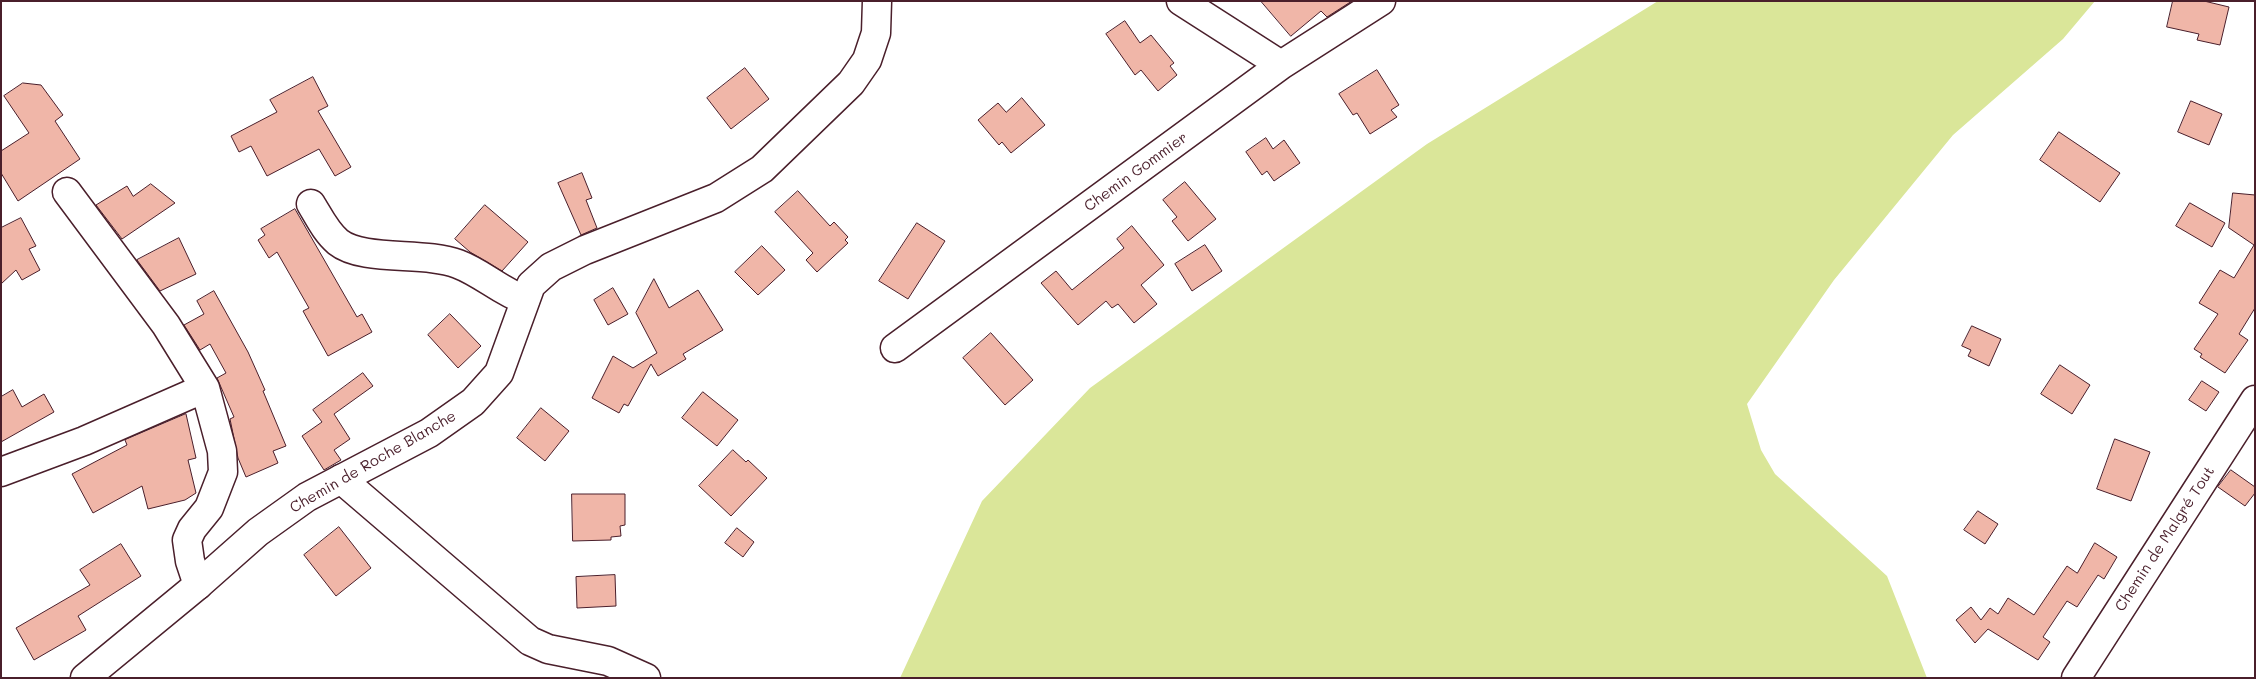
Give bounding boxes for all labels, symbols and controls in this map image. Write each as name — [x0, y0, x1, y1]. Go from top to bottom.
street label: Chemin Gommier — [1081, 128, 1191, 216]
street label: Chemin de Roche Blanche — [287, 407, 459, 517]
street label: Chemin de Malgré Tout — [2111, 463, 2219, 615]

